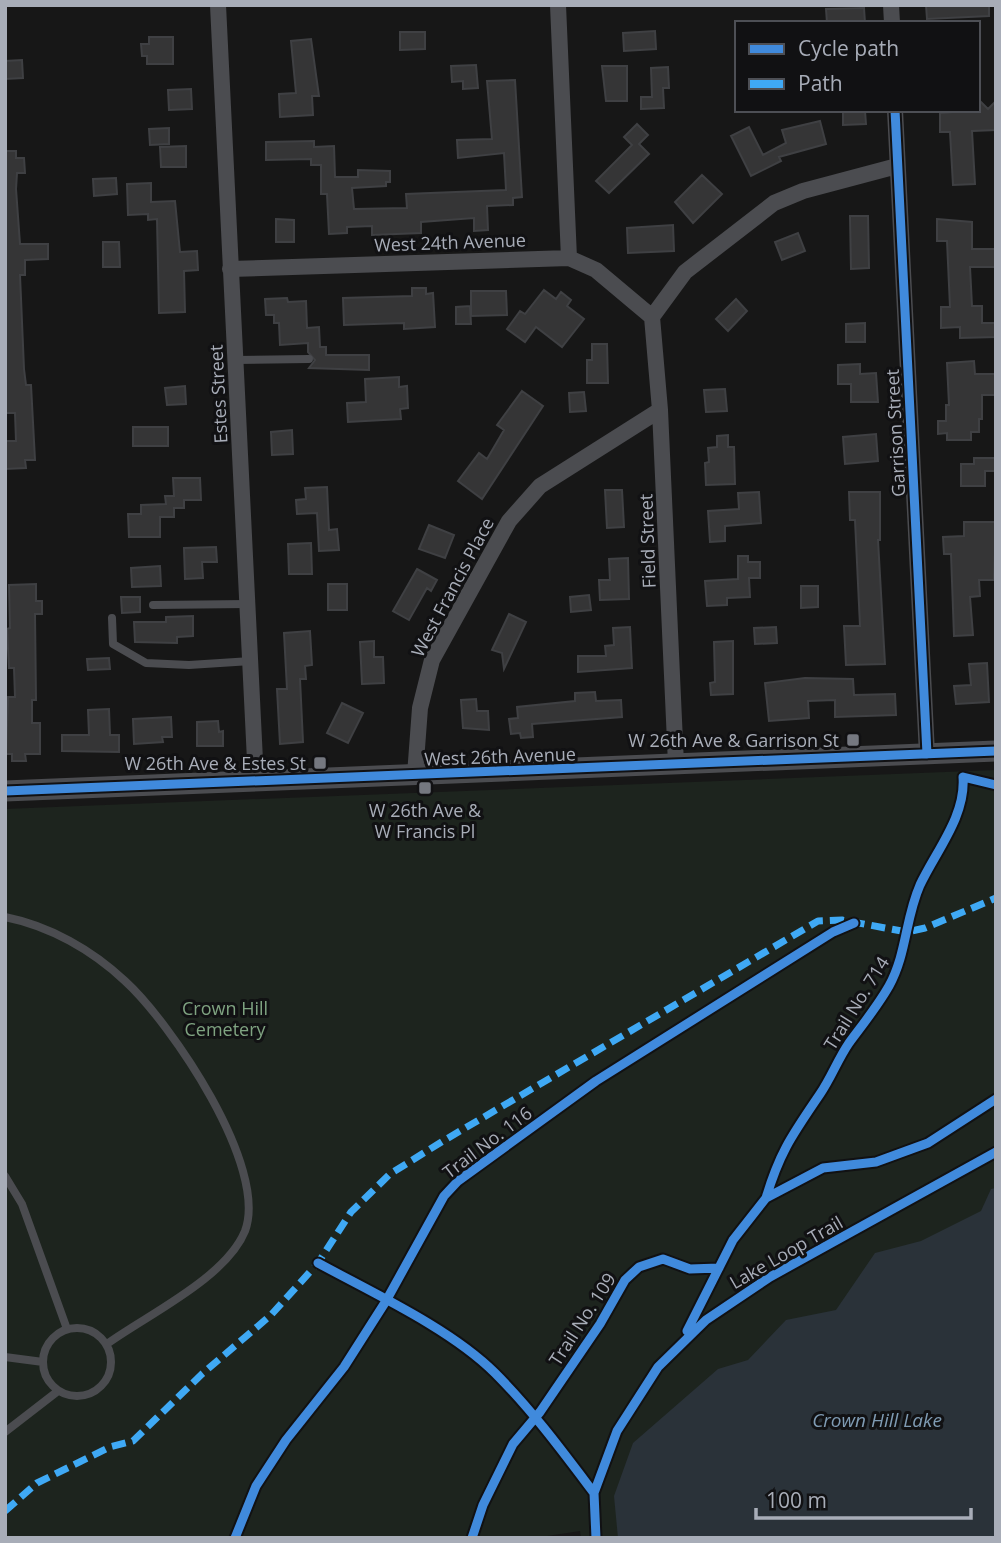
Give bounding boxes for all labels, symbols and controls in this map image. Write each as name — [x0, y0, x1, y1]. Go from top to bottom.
legend — [735, 21, 980, 112]
text: Cycle path — [798, 34, 899, 62]
text: Path — [798, 69, 843, 97]
street label: West 24th Avenue — [374, 227, 526, 257]
street label: Estes Street — [203, 344, 233, 444]
street label: Garrison Street — [880, 369, 910, 497]
street label: Field Street — [633, 493, 661, 589]
street label: West Francis Place — [405, 513, 499, 661]
place label: W 26th Ave & Garrison St — [628, 728, 839, 752]
marker: W 26th Ave & Garrison St — [845, 732, 861, 748]
street label: West 26th Avenue — [424, 741, 576, 771]
place label: W 26th Ave & Estes St — [124, 751, 306, 775]
marker: W 26th Ave & Estes St — [312, 755, 328, 771]
marker: W 26th Ave & W Francis Pl — [417, 780, 433, 796]
place label: W 26th Ave & W Francis Pl — [369, 798, 482, 843]
street label: Trail No. 714 — [818, 952, 894, 1054]
park label: Crown Hill Cemetery — [182, 996, 268, 1041]
street label: Trail No. 116 — [438, 1101, 536, 1183]
street label: Lake Loop Trail — [725, 1210, 847, 1294]
street label: Trail No. 109 — [543, 1268, 621, 1370]
water label: Crown Hill Lake — [812, 1407, 942, 1433]
scale bar — [756, 1476, 971, 1520]
text: 100 m — [766, 1486, 827, 1514]

